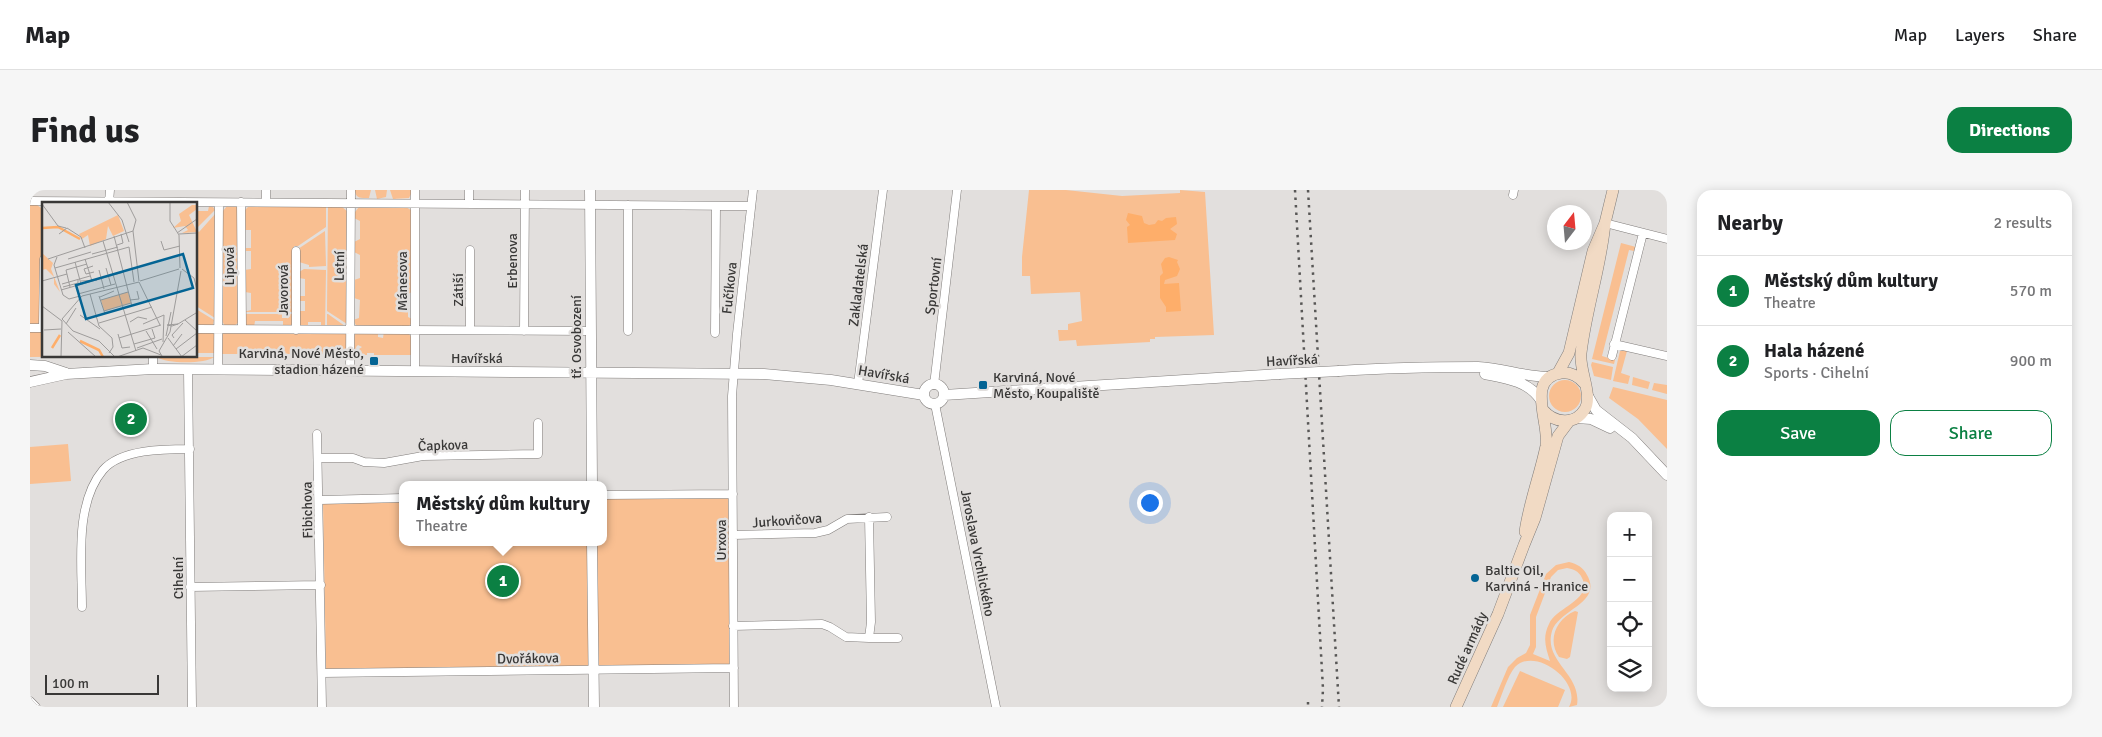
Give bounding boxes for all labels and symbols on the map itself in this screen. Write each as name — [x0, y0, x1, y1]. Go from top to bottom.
inset map — [42, 202, 198, 358]
north arrow — [1547, 205, 1592, 250]
street label: Erbenova — [504, 233, 521, 289]
street label: Zakladatelská — [845, 243, 872, 327]
street label: Lipová — [221, 247, 238, 285]
street label: Letní — [331, 251, 348, 281]
street label: Mánesova — [394, 251, 411, 311]
street label: Sportovní — [922, 256, 945, 316]
street label: Fučíkova — [718, 261, 741, 315]
street label: Javorová — [275, 264, 292, 316]
street label: Zátiší — [450, 273, 467, 307]
street label: tř. Osvobození — [568, 295, 585, 379]
place label: Karviná, Nové Město, stadion házené — [238, 345, 364, 378]
street label: Havířská — [451, 350, 503, 367]
street label: Havířská — [1266, 351, 1318, 370]
marker: Karviná, Nové Město, stadion házené — [368, 355, 380, 367]
street label: Havířská — [857, 362, 911, 387]
place label: Karviná, Nové Město, Koupaliště — [993, 369, 1100, 402]
marker: Karviná, Nové Město, Koupaliště — [977, 379, 989, 391]
pin: 2 — [115, 400, 147, 438]
street label: Čapkova — [418, 436, 468, 455]
street label: Fibichova — [299, 481, 316, 539]
street label: Jaroslava Vrchlického — [957, 488, 998, 618]
your location — [1137, 490, 1163, 516]
street label: Jurkovičova — [751, 510, 823, 531]
street label: Urxova — [713, 519, 730, 561]
street label: Cihelní — [170, 557, 187, 599]
pin: 1 — [487, 562, 519, 600]
place label: Baltic Oil, Karviná - Hranice — [1485, 562, 1588, 595]
marker: Baltic Oil, Karviná - Hranice — [1469, 572, 1481, 584]
street label: Rudé armády — [1444, 609, 1491, 687]
street label: Dvořákova — [497, 649, 559, 668]
scale bar — [45, 672, 159, 695]

